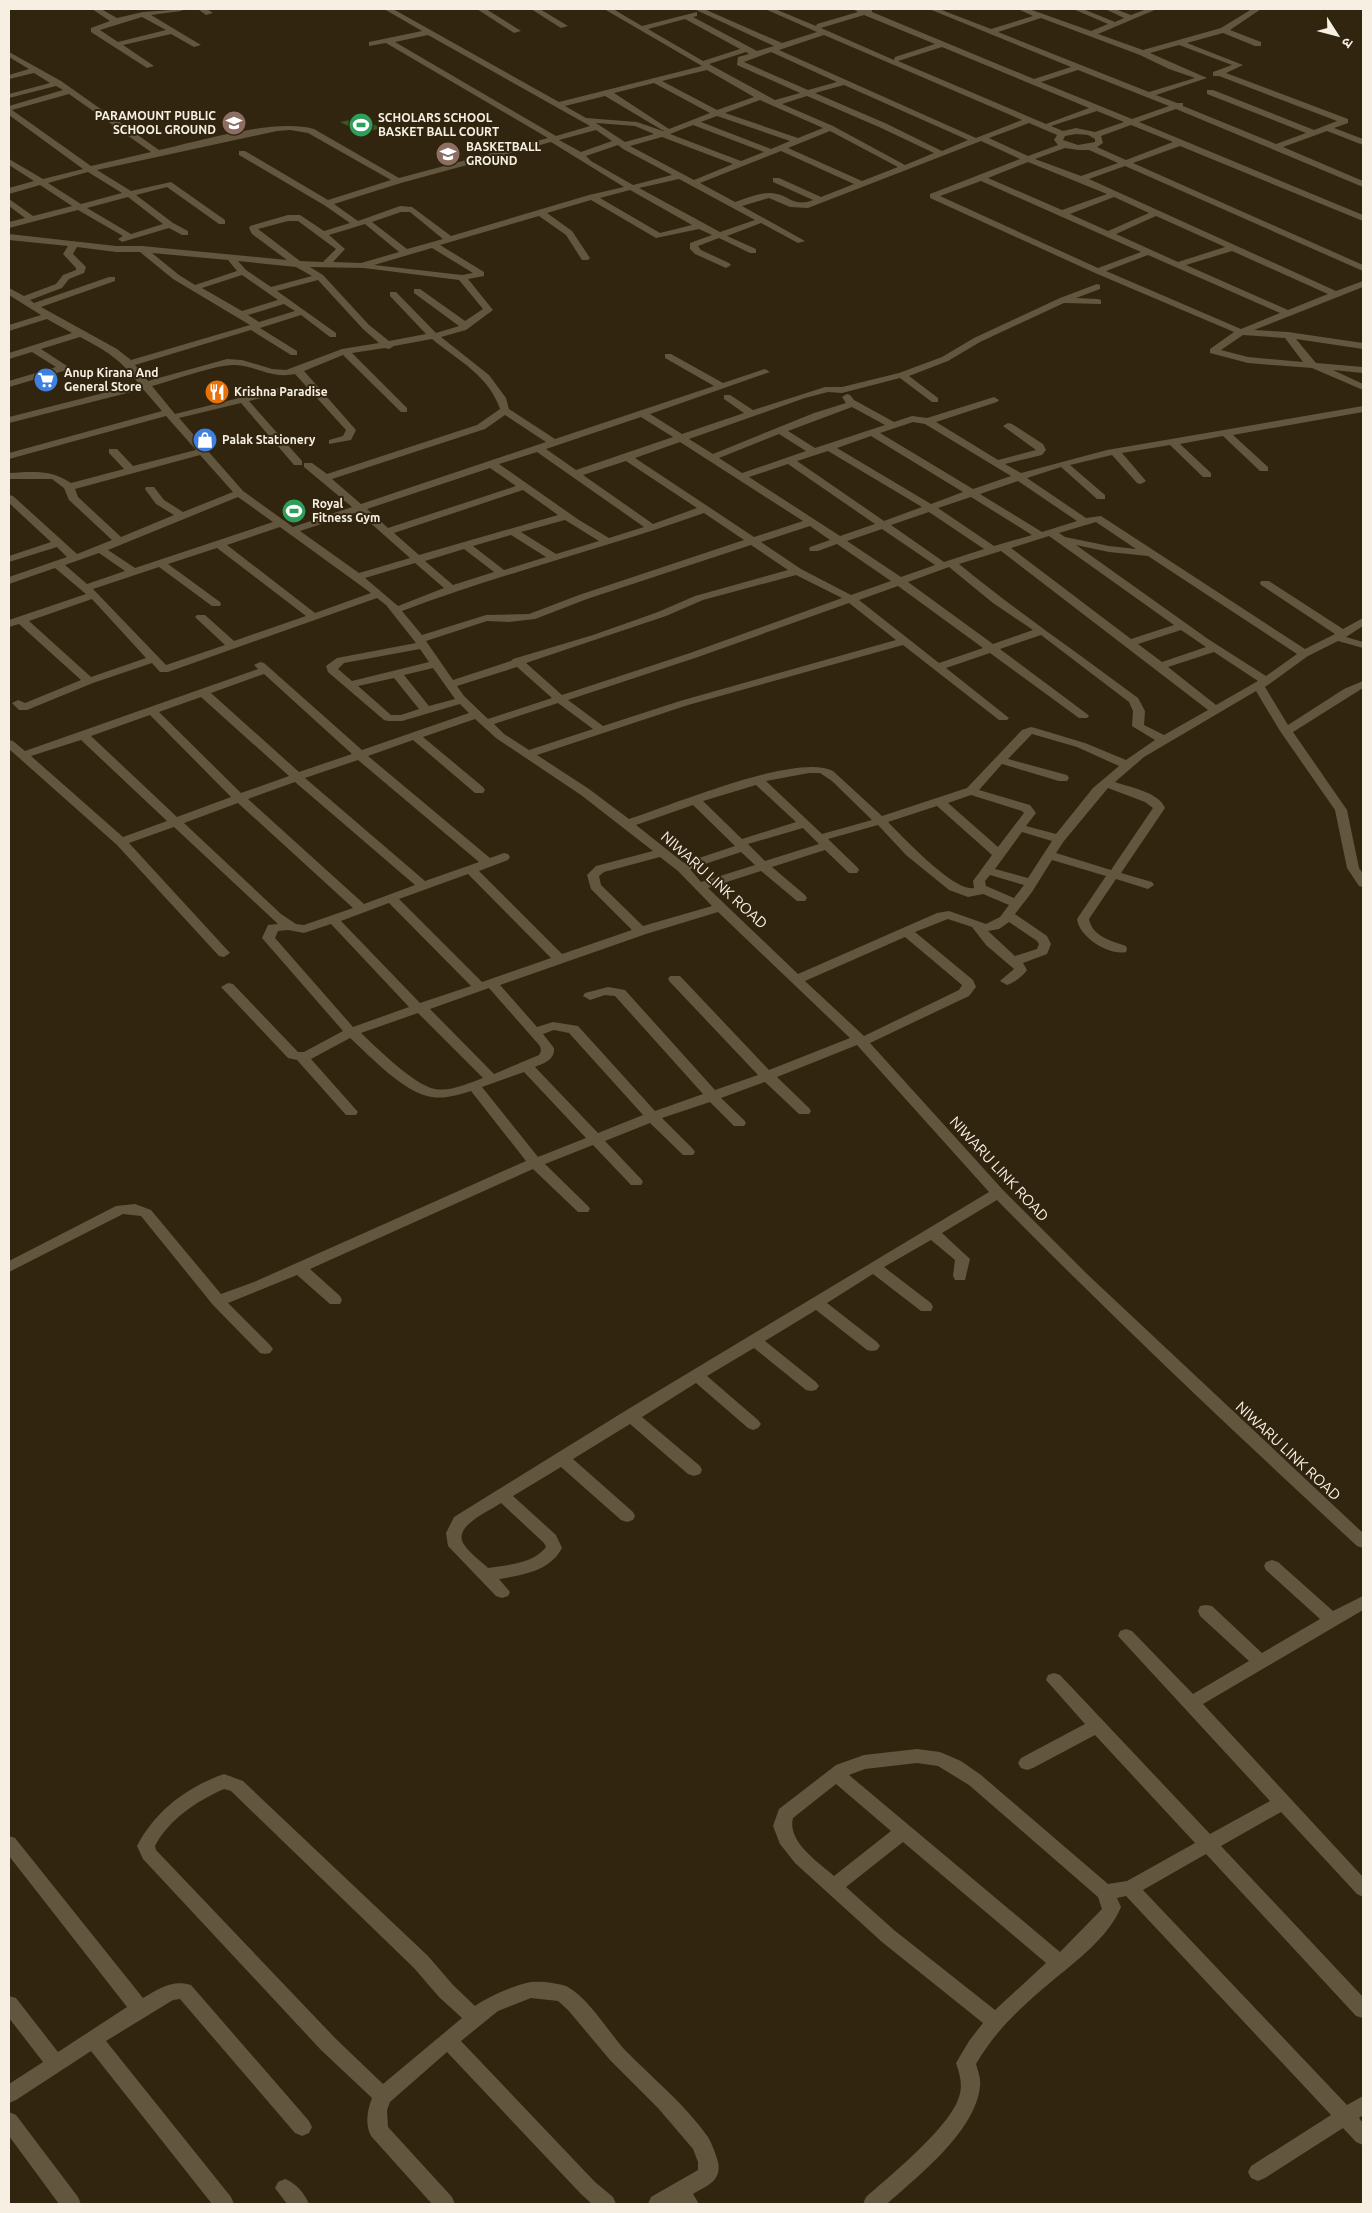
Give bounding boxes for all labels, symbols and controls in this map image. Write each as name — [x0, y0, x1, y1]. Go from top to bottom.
north arrow — [1312, 10, 1362, 60]
text: उ — [1338, 35, 1356, 51]
place label: PARAMOUNT PUBLIC SCHOOL GROUND — [95, 109, 216, 136]
school or university icon: PARAMOUNT PUBLIC SCHOOL GROUND — [221, 110, 247, 136]
place label: SCHOLARS SCHOOL BASKET BALL COURT — [378, 111, 499, 138]
sports icon: SCHOLARS SCHOOL BASKET BALL COURT — [348, 112, 374, 138]
place label: BASKETBALL GROUND — [466, 140, 542, 167]
school or university icon: BASKETBALL GROUND — [435, 141, 461, 167]
place label: Anup Kirana And General Store — [64, 366, 158, 393]
supermarket icon: Anup Kirana And General Store — [33, 367, 59, 393]
restaurant icon: Krishna Paradise — [204, 379, 230, 405]
place label: Krishna Paradise — [234, 385, 328, 398]
shop icon: Palak Stationery — [192, 427, 218, 453]
place label: Palak Stationery — [222, 433, 316, 446]
place label: Royal Fitness Gym — [312, 497, 380, 524]
sports icon: Royal Fitness Gym — [281, 498, 307, 524]
street label: NIWARU LINK ROAD — [658, 827, 771, 932]
street label: NIWARU LINK ROAD — [946, 1113, 1052, 1225]
street label: NIWARU LINK ROAD — [1232, 1398, 1344, 1504]

